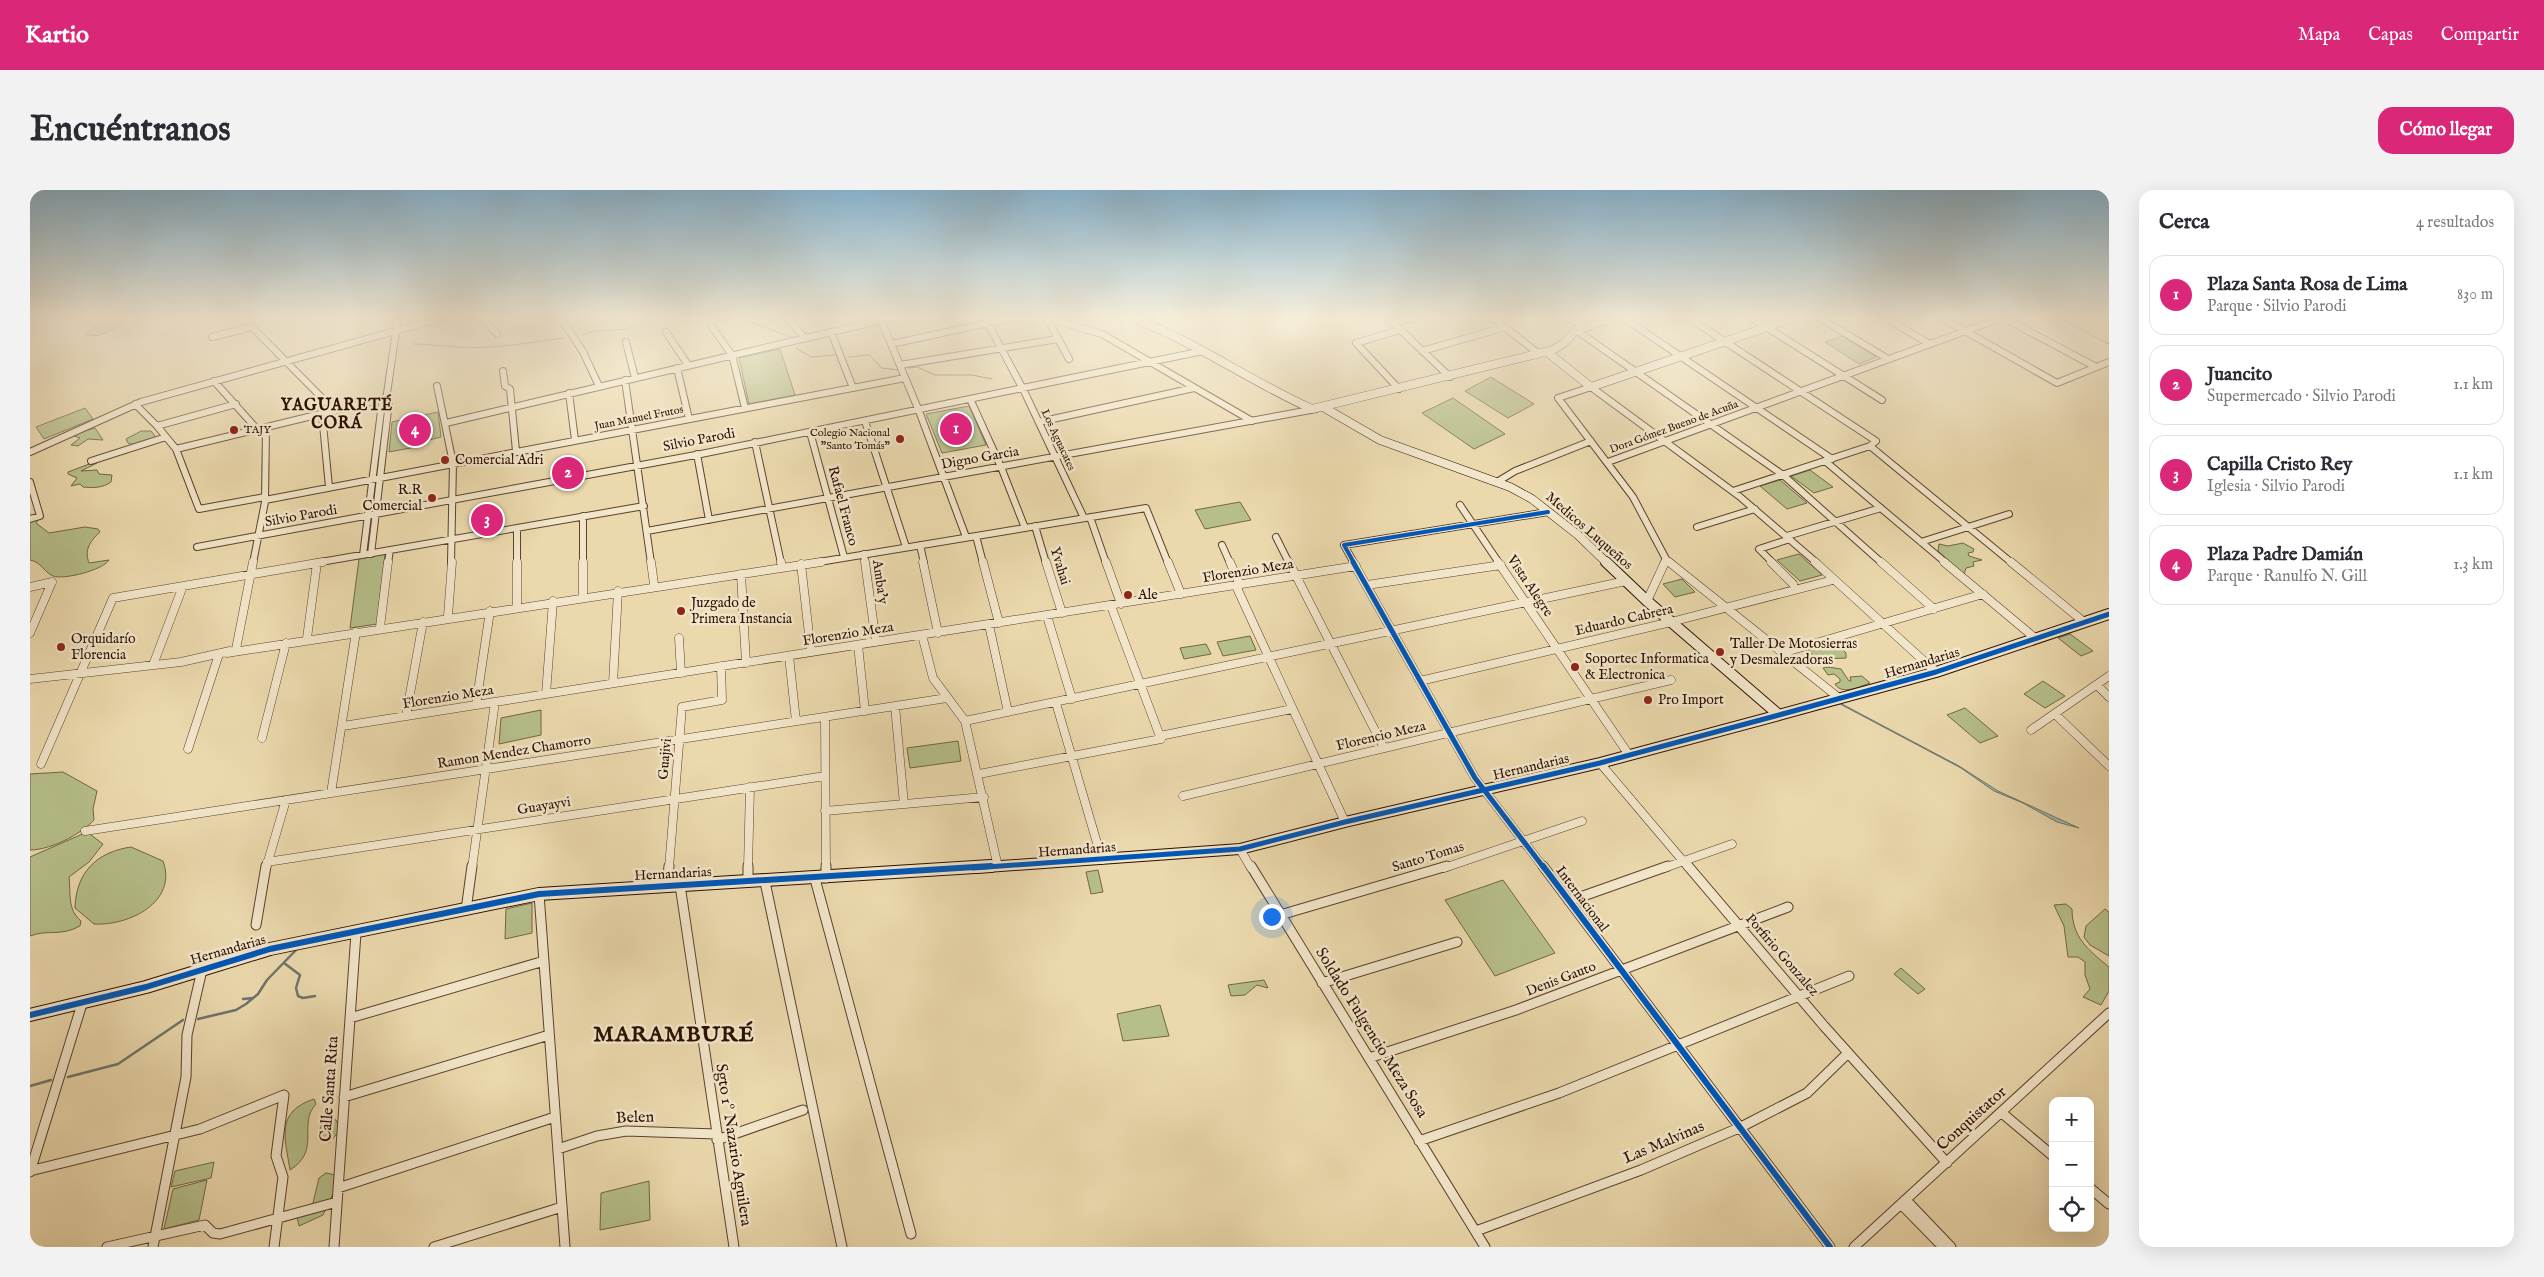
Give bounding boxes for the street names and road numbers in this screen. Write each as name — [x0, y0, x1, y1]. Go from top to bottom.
street label: Dora Gómez Bueno de Acuña — [1608, 397, 1740, 457]
street label: Juan Manuel Frutos — [591, 403, 685, 434]
street label: Los Aguacates — [1038, 407, 1078, 473]
street label: Silvio Parodi — [661, 424, 737, 456]
street label: Digno Garcia — [940, 442, 1021, 474]
street label: Rafael Franco — [824, 464, 862, 548]
street label: Medicos Luqueños — [1542, 488, 1636, 574]
street label: Silvio Parodi — [263, 501, 339, 531]
street label: Yvahai — [1046, 545, 1074, 587]
street label: Vista Alegre — [1502, 551, 1558, 621]
street label: Florenzio Meza — [1201, 555, 1296, 587]
street label: Amba'y — [868, 558, 892, 605]
street label: Eduardo Cabrera — [1573, 600, 1676, 640]
street label: Florenzio Meza — [801, 618, 896, 650]
street label: Hernandarias — [1882, 643, 1962, 683]
street label: Florenzio Meza — [401, 681, 496, 713]
street label: Florencio Meza — [1334, 717, 1429, 755]
street label: Ramon Mendez Chamorro — [436, 731, 593, 773]
street label: Guajivi — [654, 737, 676, 780]
street label: Hernandarias — [1491, 749, 1571, 785]
street label: Guayayvi — [516, 793, 572, 819]
street label: Hernandarias — [1038, 838, 1116, 862]
street label: Santo Tomas — [1390, 838, 1466, 876]
street label: Internacional — [1551, 862, 1613, 936]
street label: Hernandarias — [634, 863, 712, 885]
street label: Porfirio Gonzalez — [1741, 910, 1823, 1000]
street label: Hernandarias — [188, 931, 268, 969]
street label: Soldado Fulgencio Meza Sosa — [1310, 944, 1432, 1122]
street label: Denis Gauto — [1523, 957, 1599, 1001]
street label: Calle Santa Rita — [316, 1035, 344, 1143]
street label: Sgto 1º Nazario Aguilera — [710, 1062, 756, 1228]
street label: Conquistator — [1933, 1082, 2011, 1156]
street label: Belen — [616, 1107, 655, 1129]
street label: Las Malvinas — [1621, 1117, 1708, 1169]

